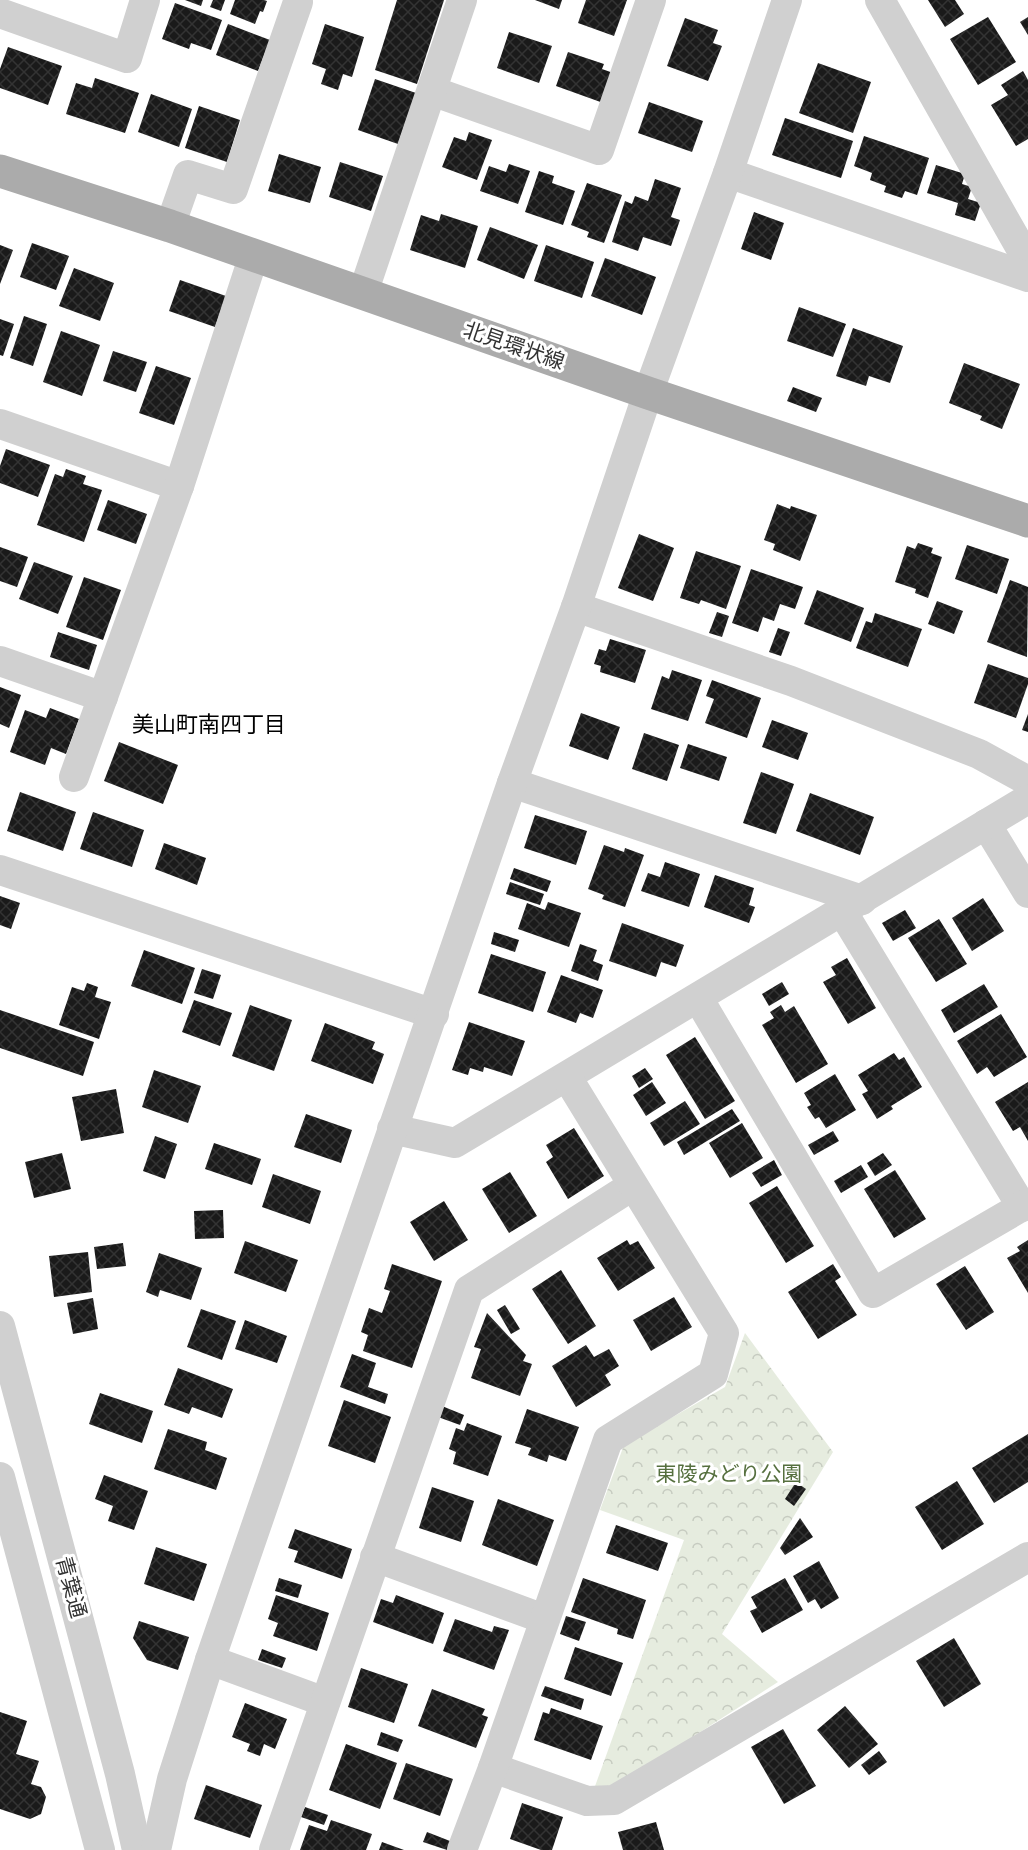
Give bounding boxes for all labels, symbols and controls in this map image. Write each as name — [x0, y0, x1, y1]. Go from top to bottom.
street label: 北見環状線 — [460, 316, 568, 375]
district label: 美山町南四丁目 — [132, 710, 286, 738]
park label: 東陵みどり公園 — [656, 1460, 803, 1487]
street label: 青葉通 — [50, 1553, 93, 1621]

